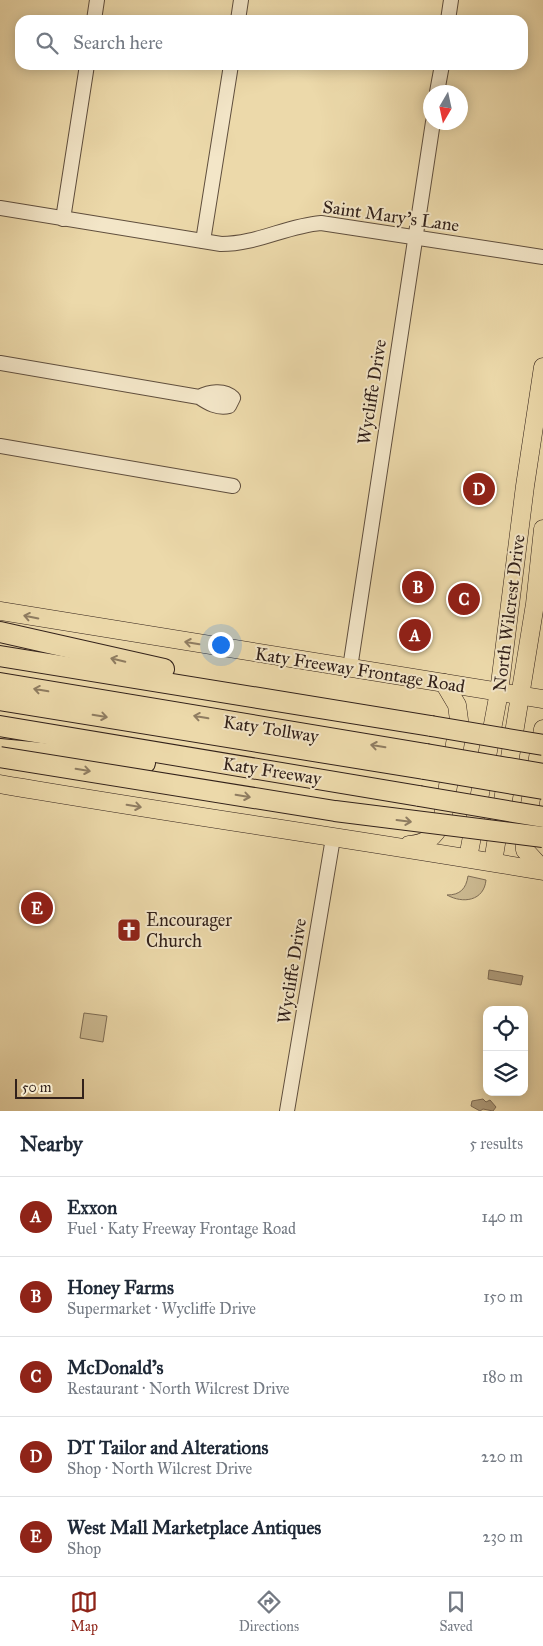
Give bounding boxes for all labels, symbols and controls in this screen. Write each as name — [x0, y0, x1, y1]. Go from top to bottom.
search box — [15, 15, 528, 70]
icon: search — [33, 29, 61, 57]
text: Search here — [73, 31, 163, 54]
north arrow — [423, 85, 468, 130]
street label: Saint Mary's Lane — [321, 196, 461, 236]
street label: Wycliffe Drive — [353, 338, 391, 446]
pin: D — [463, 470, 495, 508]
street label: North Wilcrest Drive — [488, 533, 530, 693]
pin: B — [402, 568, 434, 606]
pin: C — [448, 580, 480, 618]
one-way arrow — [24, 612, 40, 622]
pin: A — [399, 616, 431, 654]
your location — [208, 632, 234, 658]
one-way arrow — [184, 638, 200, 648]
street label: Katy Freeway Frontage Road — [253, 643, 467, 698]
one-way arrow — [111, 655, 127, 664]
one-way arrow — [33, 684, 49, 694]
one-way arrow — [193, 711, 209, 721]
street label: Katy Tollway — [222, 711, 321, 747]
one-way arrow — [92, 712, 108, 722]
one-way arrow — [371, 741, 387, 751]
street label: Katy Freeway — [221, 752, 323, 790]
one-way arrow — [74, 766, 90, 776]
one-way arrow — [235, 792, 251, 802]
one-way arrow — [126, 801, 142, 811]
one-way arrow — [395, 816, 411, 826]
pin: E — [21, 889, 53, 927]
place label: Encourager Church — [146, 909, 232, 952]
church icon: Encourager Church — [116, 917, 142, 943]
street label: Wycliffe Drive — [273, 917, 311, 1025]
map controls — [483, 1006, 528, 1096]
button: locate — [483, 1006, 528, 1051]
button: layers — [483, 1051, 528, 1096]
scale bar — [15, 1076, 84, 1099]
text: 50 m — [22, 1079, 51, 1096]
text: Nearby — [20, 1131, 83, 1157]
text: 5 results — [469, 1134, 523, 1153]
text: Exxon — [67, 1196, 117, 1219]
text: A — [31, 1207, 41, 1226]
text: 140 m — [482, 1207, 523, 1226]
text: Fuel · Katy Freeway Frontage Road — [67, 1219, 296, 1238]
text: Honey Farms — [67, 1276, 174, 1299]
text: B — [31, 1287, 41, 1306]
text: 150 m — [483, 1287, 523, 1306]
text: Supermarket · Wycliffe Drive — [67, 1299, 256, 1318]
text: McDonald's — [67, 1356, 163, 1379]
text: C — [31, 1367, 41, 1386]
text: 180 m — [482, 1367, 523, 1386]
text: Restaurant · North Wilcrest Drive — [67, 1379, 290, 1398]
text: DT Tailor and Alterations — [67, 1436, 269, 1459]
text: D — [30, 1447, 42, 1466]
text: 220 m — [481, 1447, 523, 1466]
text: Shop · North Wilcrest Drive — [67, 1459, 252, 1478]
text: West Mall Marketplace Antiques — [67, 1516, 321, 1539]
text: E — [30, 1527, 42, 1546]
text: 230 m — [483, 1527, 523, 1546]
text: Shop — [67, 1539, 101, 1558]
tab: Map — [70, 1588, 98, 1635]
tab: Directions — [239, 1588, 299, 1635]
tab: Saved — [440, 1588, 473, 1635]

